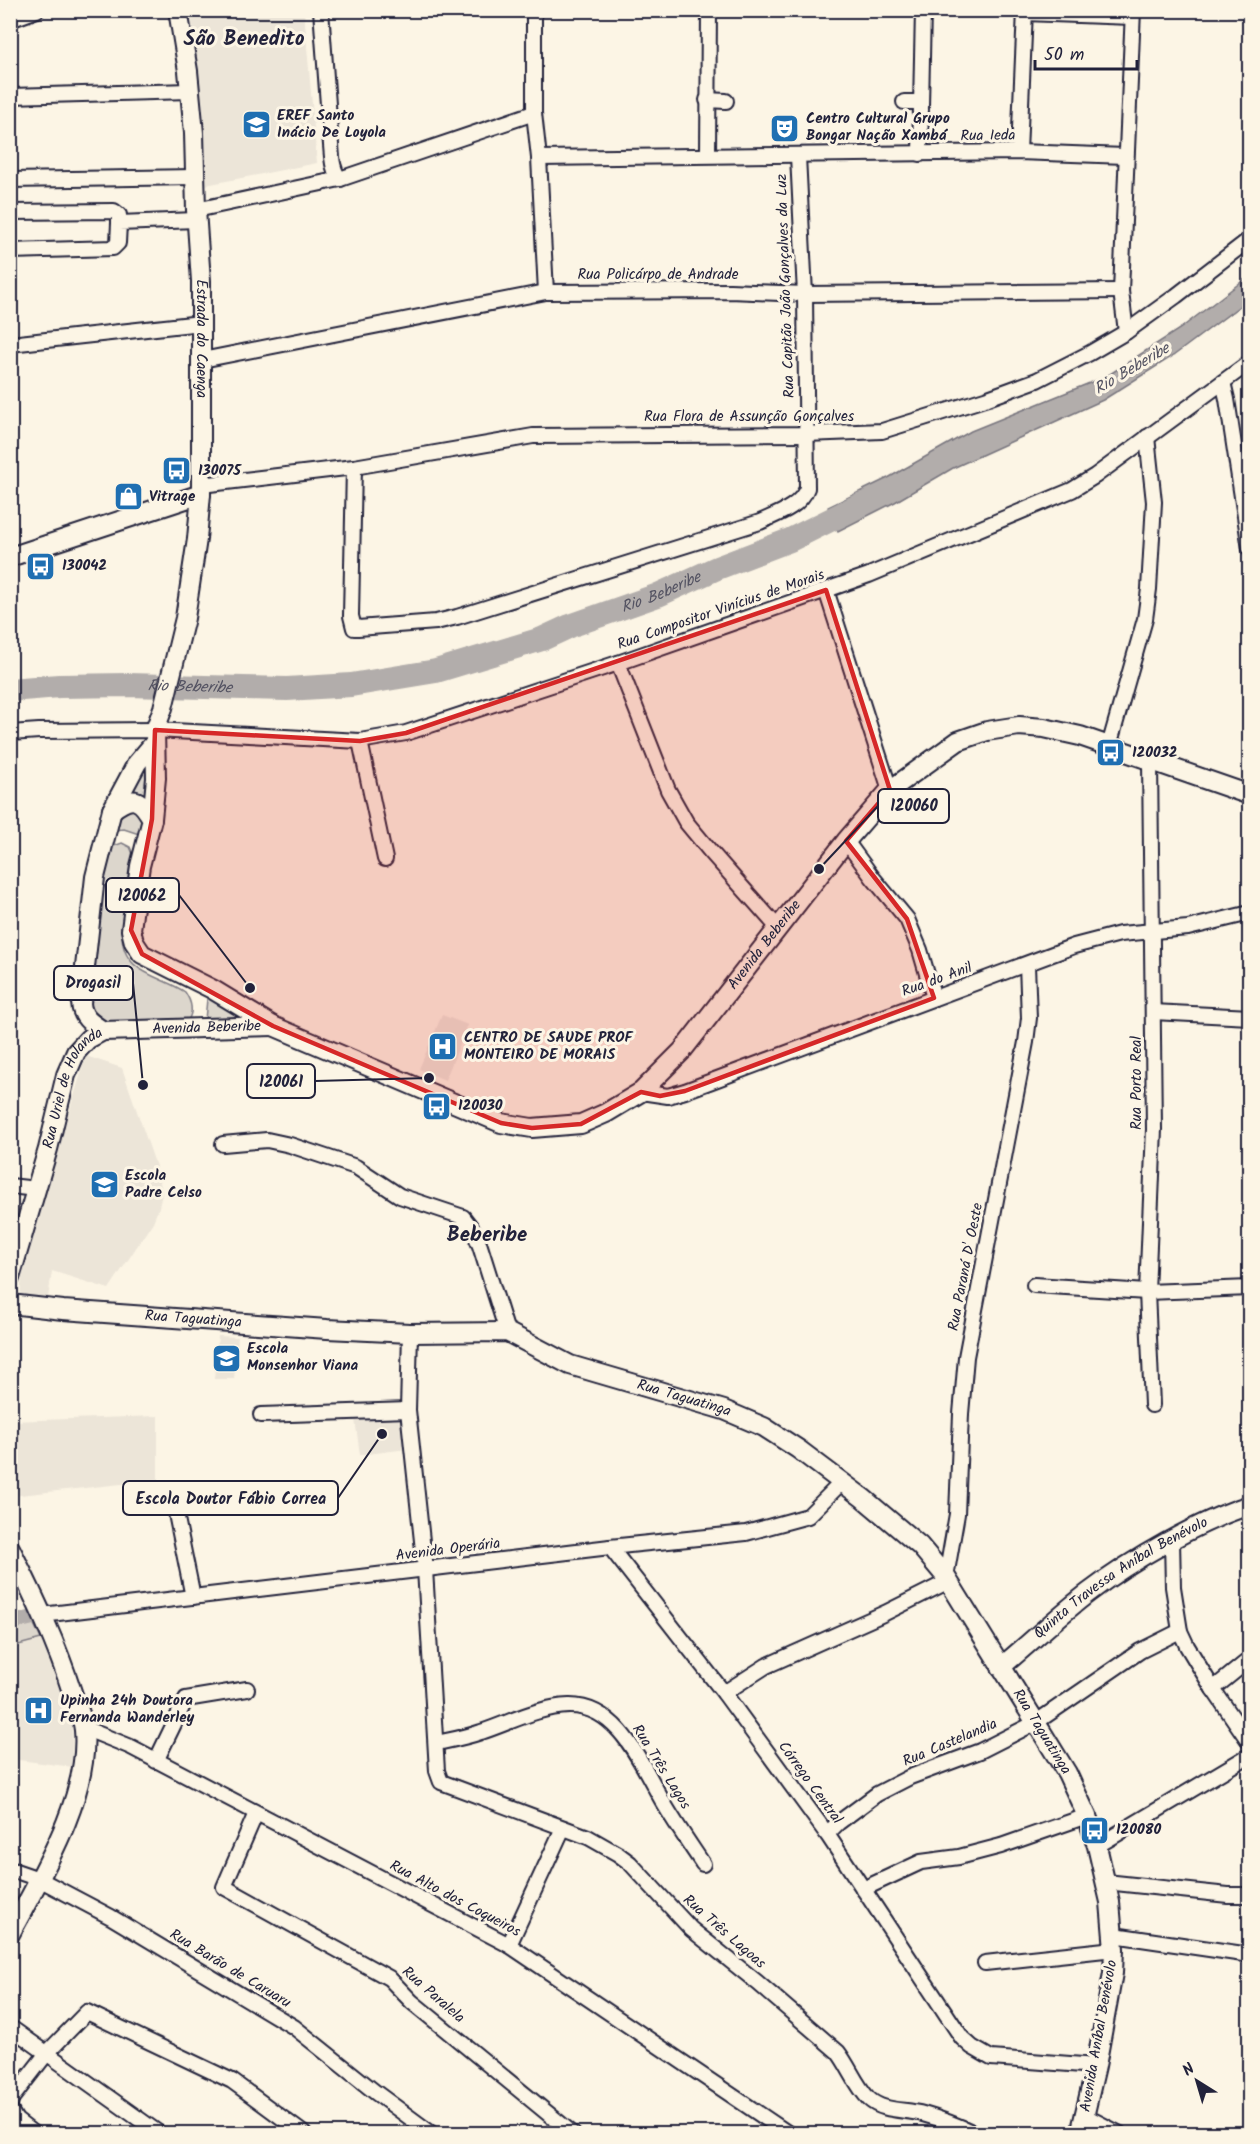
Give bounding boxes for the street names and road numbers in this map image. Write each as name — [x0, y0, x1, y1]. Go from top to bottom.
street label: Rua Ieda — [960, 124, 1016, 148]
street label: Rua Capitão João Gonçalves da Luz — [770, 173, 802, 399]
street label: Rua Policárpo de Andrade — [578, 263, 739, 287]
street label: Estrada do Caenga — [189, 279, 213, 398]
street label: Rua Flora de Assunção Gonçalves — [644, 405, 855, 429]
street label: Rua Compositor Vinícius de Morais — [614, 563, 829, 657]
street label: Avenida Beberibe — [722, 895, 808, 995]
street label: Rua do Anil — [898, 956, 976, 1004]
street label: Avenida Beberibe — [152, 1014, 261, 1042]
street label: Rua Uriel de Holanda — [37, 1021, 107, 1151]
street label: Rua Porto Real — [1125, 1036, 1149, 1130]
street label: Rua Paraná D' Oeste — [942, 1201, 990, 1333]
street label: Rua Taguatinga — [144, 1304, 243, 1335]
street label: Rua Taguatinga — [634, 1373, 735, 1424]
street label: Quinta Travessa Aníbal Benévolo — [1029, 1511, 1212, 1645]
street label: Avenida Operária — [394, 1532, 502, 1568]
street label: Rua Taguatinga — [1006, 1684, 1077, 1779]
street label: Rua Castelandia — [899, 1712, 1001, 1774]
street label: Rua Três Lagos — [625, 1720, 697, 1815]
street label: Córrego Central — [772, 1736, 849, 1830]
street label: Rua Alto dos Coqueiros — [385, 1854, 525, 1944]
street label: Rua Três Lagoas — [677, 1889, 771, 1975]
street label: Rua Barão de Caruaru — [165, 1923, 295, 2015]
street label: Avenida Aníbal Benévolo — [1074, 1958, 1124, 2114]
street label: Rua Paralela — [396, 1961, 470, 2029]

